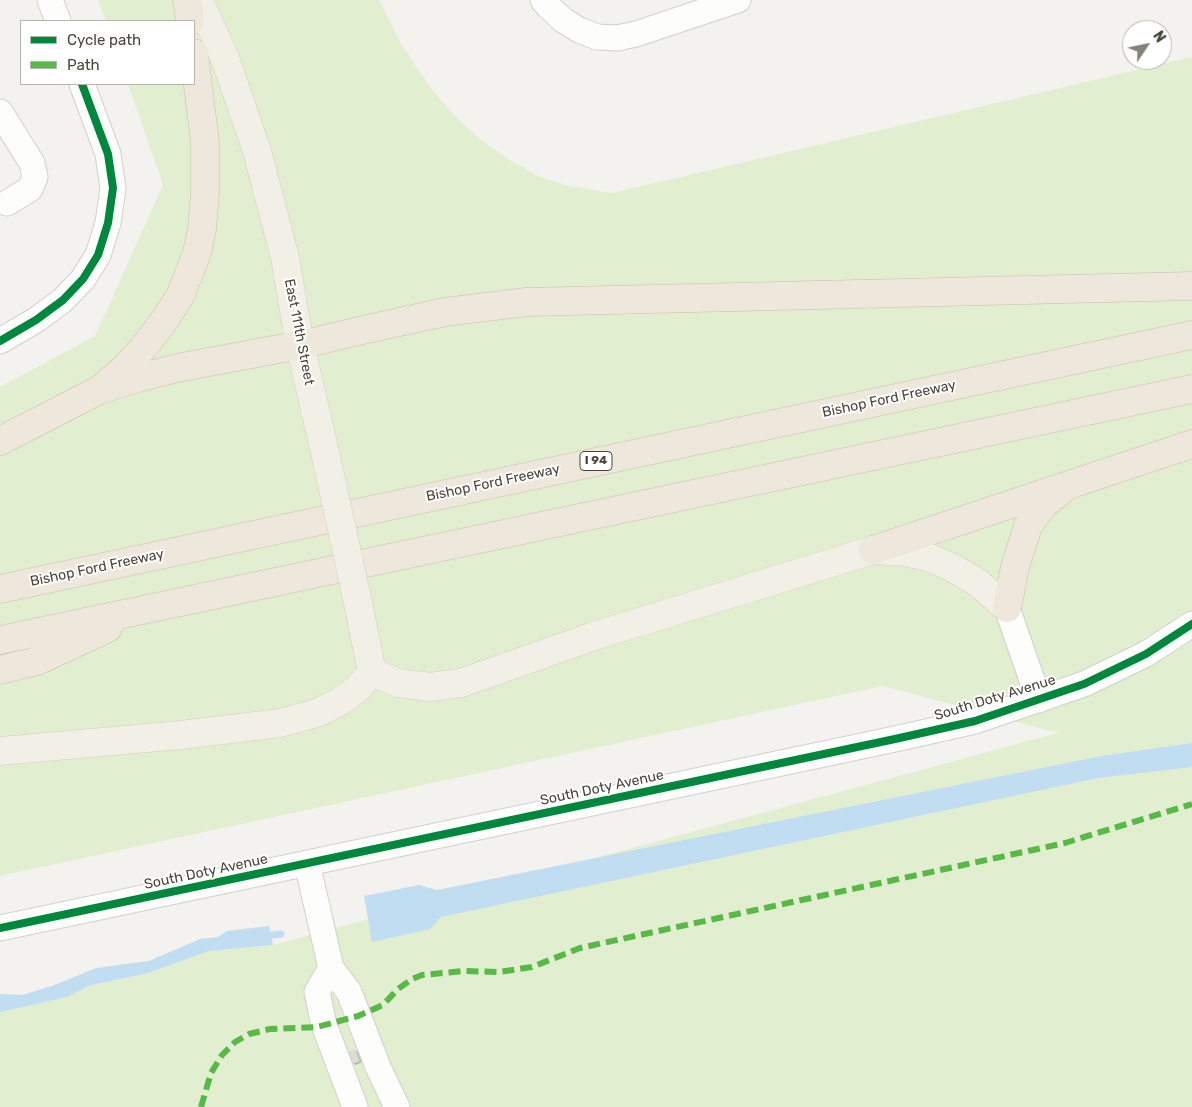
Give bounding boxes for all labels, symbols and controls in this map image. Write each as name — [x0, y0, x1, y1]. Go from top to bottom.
legend — [20, 20, 195, 85]
north arrow — [1122, 20, 1172, 70]
text: N — [1149, 28, 1169, 46]
text: Cycle path — [67, 31, 141, 49]
text: Path — [67, 56, 100, 74]
street label: East 111th Street — [280, 277, 318, 387]
street label: Bishop Ford Freeway — [821, 377, 957, 421]
road number: I 94 — [580, 452, 612, 471]
street label: Bishop Ford Freeway — [425, 461, 561, 505]
street label: Bishop Ford Freeway — [29, 546, 165, 590]
street label: South Doty Avenue — [932, 672, 1058, 724]
street label: South Doty Avenue — [539, 767, 665, 809]
street label: South Doty Avenue — [143, 851, 269, 893]

